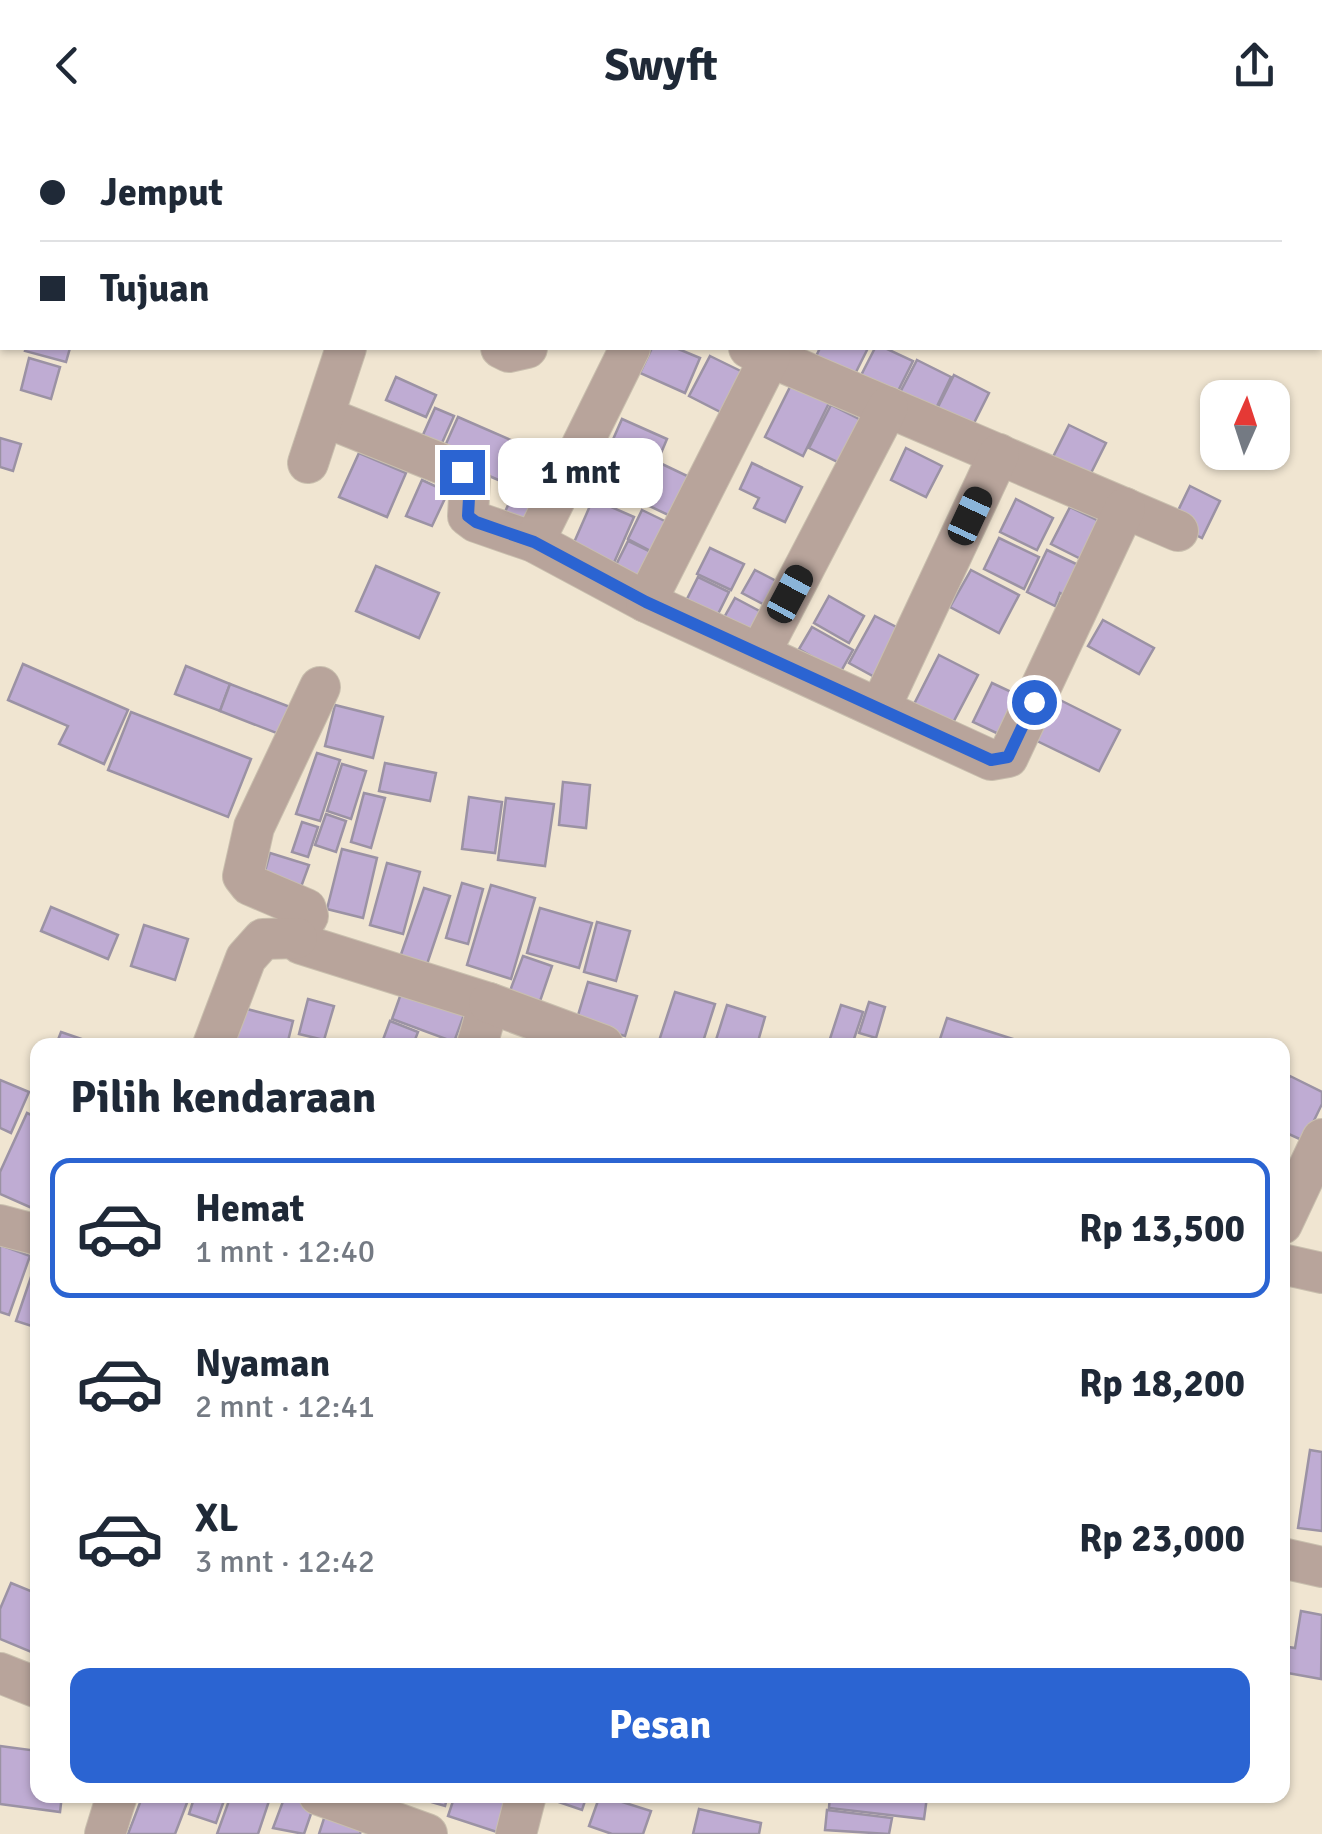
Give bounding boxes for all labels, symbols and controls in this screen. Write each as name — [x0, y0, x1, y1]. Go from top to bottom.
icon: back — [40, 38, 95, 93]
text: Swyft — [604, 38, 718, 93]
icon: share — [1227, 38, 1282, 93]
text: Jemput — [100, 169, 223, 216]
text: Tujuan — [100, 265, 210, 312]
north arrow — [1200, 380, 1290, 470]
map controls — [1200, 380, 1290, 470]
callout: 1 mnt — [497, 437, 662, 507]
route end — [440, 450, 485, 495]
text: 1 mnt — [541, 453, 620, 492]
car — [944, 482, 996, 550]
car — [763, 560, 817, 628]
route start — [1012, 680, 1057, 725]
text: Pilih kendaraan — [70, 1070, 376, 1125]
icon: car — [75, 1183, 165, 1273]
text: Hemat — [195, 1185, 304, 1232]
text: Rp 13,500 — [1079, 1205, 1245, 1252]
text: 1 mnt · 12:40 — [195, 1232, 375, 1271]
icon: car — [75, 1338, 165, 1428]
text: Nyaman — [195, 1340, 330, 1387]
text: Rp 18,200 — [1079, 1360, 1245, 1407]
text: 2 mnt · 12:41 — [195, 1387, 375, 1426]
icon: car — [75, 1493, 165, 1583]
text: XL — [195, 1495, 238, 1542]
text: Rp 23,000 — [1079, 1515, 1245, 1562]
text: 3 mnt · 12:42 — [195, 1542, 375, 1581]
button: Pesan — [70, 1668, 1250, 1783]

